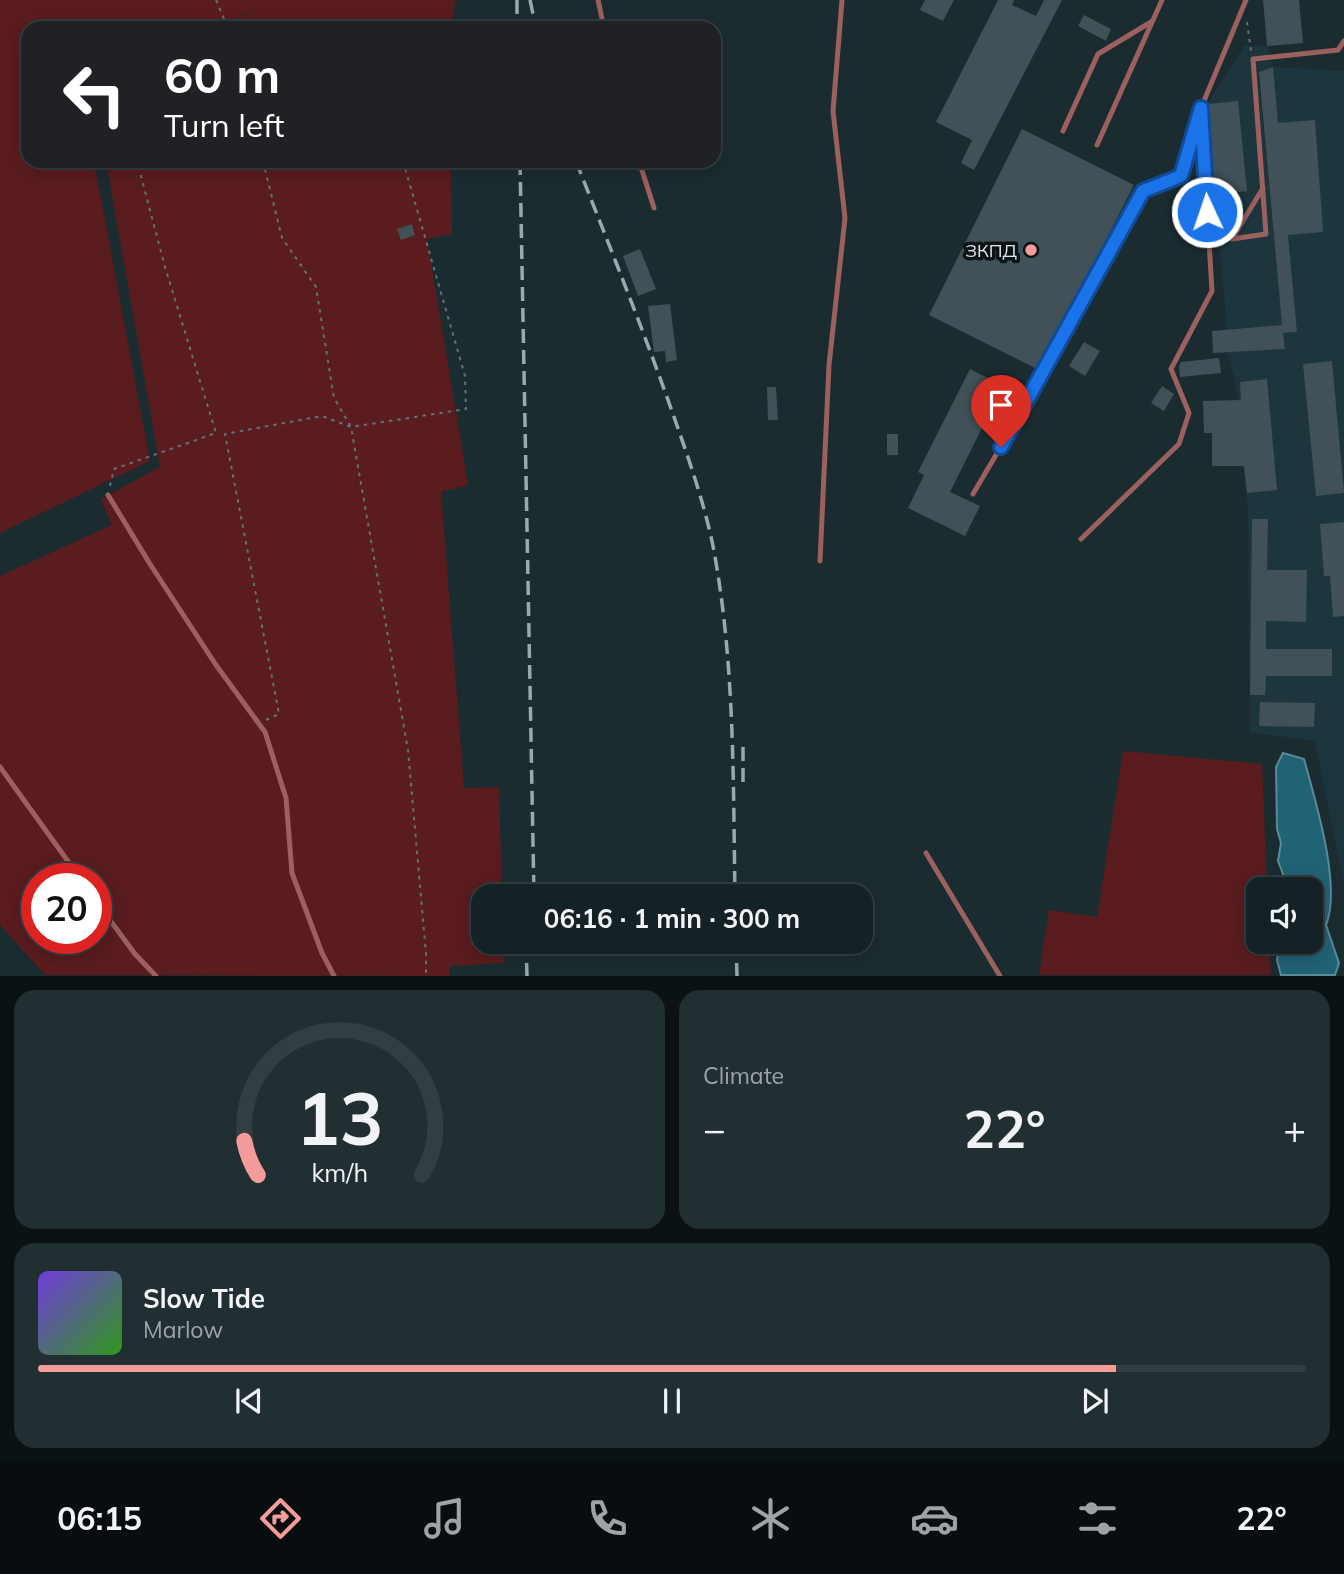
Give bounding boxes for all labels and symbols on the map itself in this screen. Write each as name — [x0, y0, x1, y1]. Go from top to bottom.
position arrow — [1170, 175, 1244, 249]
place label: ЗКПД — [965, 239, 1018, 262]
marker: ЗКПД — [1023, 242, 1039, 258]
pin — [971, 375, 1031, 447]
speed limit sign: 20 — [21, 863, 112, 954]

